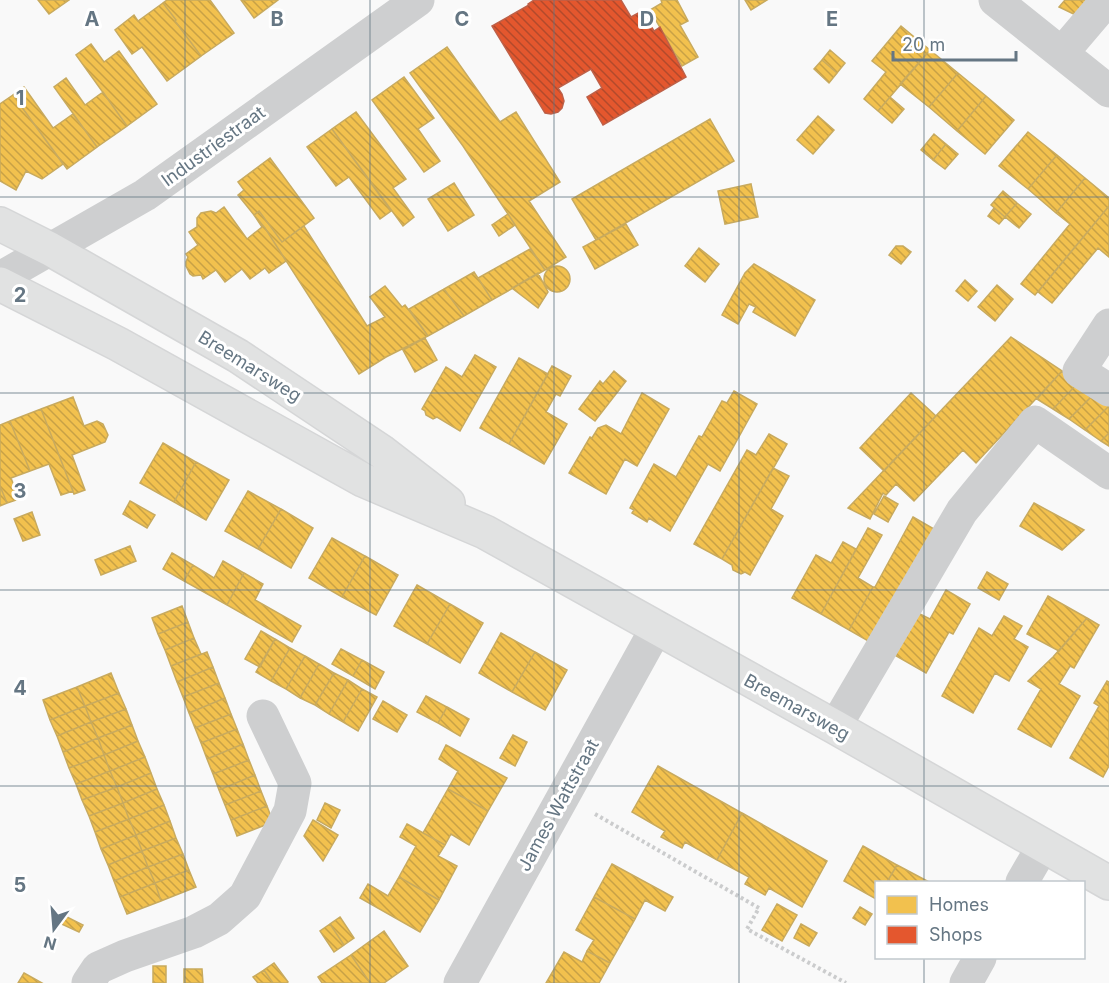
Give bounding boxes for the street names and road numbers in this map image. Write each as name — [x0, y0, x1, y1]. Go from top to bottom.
street label: Industriestraat — [157, 101, 269, 191]
street label: Breemarsweg — [195, 326, 305, 406]
street label: Breemarsweg — [741, 669, 853, 745]
street label: James Wattstraat — [513, 735, 603, 875]

